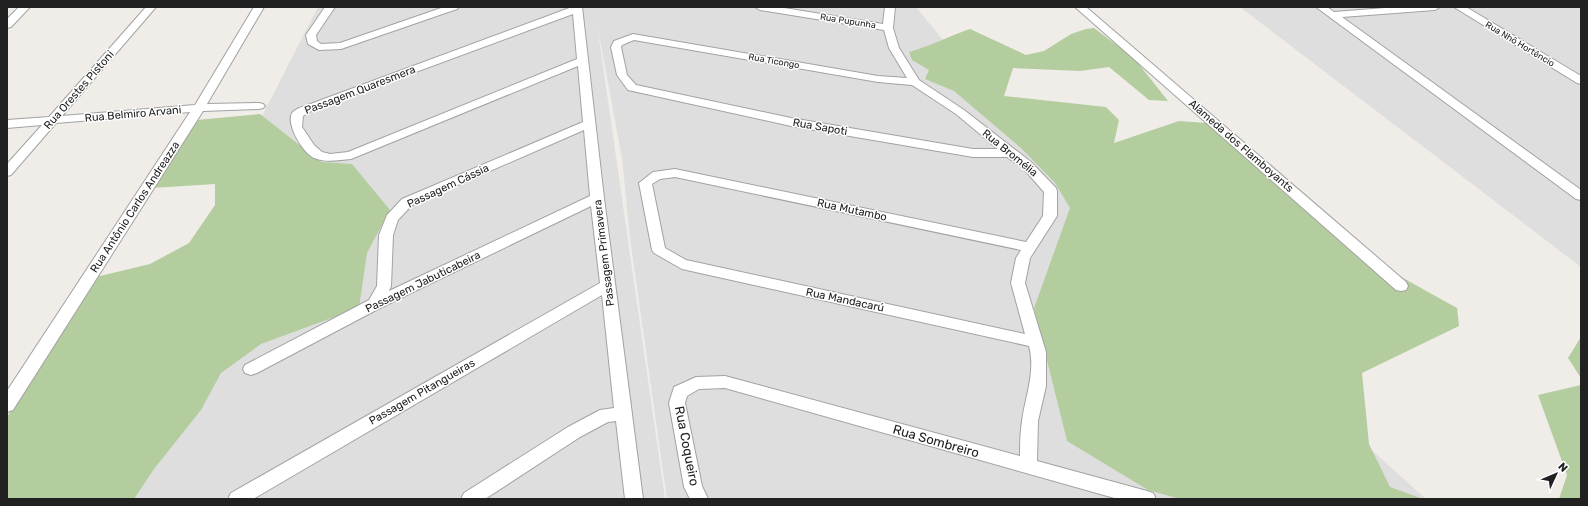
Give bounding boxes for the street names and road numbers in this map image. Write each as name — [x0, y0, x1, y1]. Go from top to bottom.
street label: Rua Pupunha — [819, 12, 877, 30]
street label: Rua Nhô Hortêncio — [1484, 19, 1556, 69]
street label: Rua Orestes Pistoni — [41, 48, 117, 132]
street label: Rua Ticongo — [748, 52, 800, 70]
street label: Passagem Quaresmera — [303, 63, 417, 117]
street label: Alameda dos Flamboyants — [1186, 97, 1296, 195]
street label: Rua Belmiro Arvani — [84, 103, 182, 125]
street label: Rua Sapoti — [792, 116, 848, 138]
street label: Rua Bromélia — [980, 127, 1040, 179]
street label: Rua Antônio Carlos Andreazza — [88, 139, 182, 275]
street label: Passagem Cássia — [405, 161, 491, 211]
street label: Rua Mutambo — [816, 196, 888, 224]
street label: Passagem Primavera — [591, 199, 617, 307]
street label: Passagem Jabuticabeira — [363, 248, 483, 316]
street label: Rua Mandacarú — [805, 285, 885, 315]
street label: Passagem Pitangueiras — [367, 356, 478, 428]
street label: Rua Coqueiro — [672, 405, 702, 487]
street label: Rua Sombreiro — [891, 422, 981, 460]

